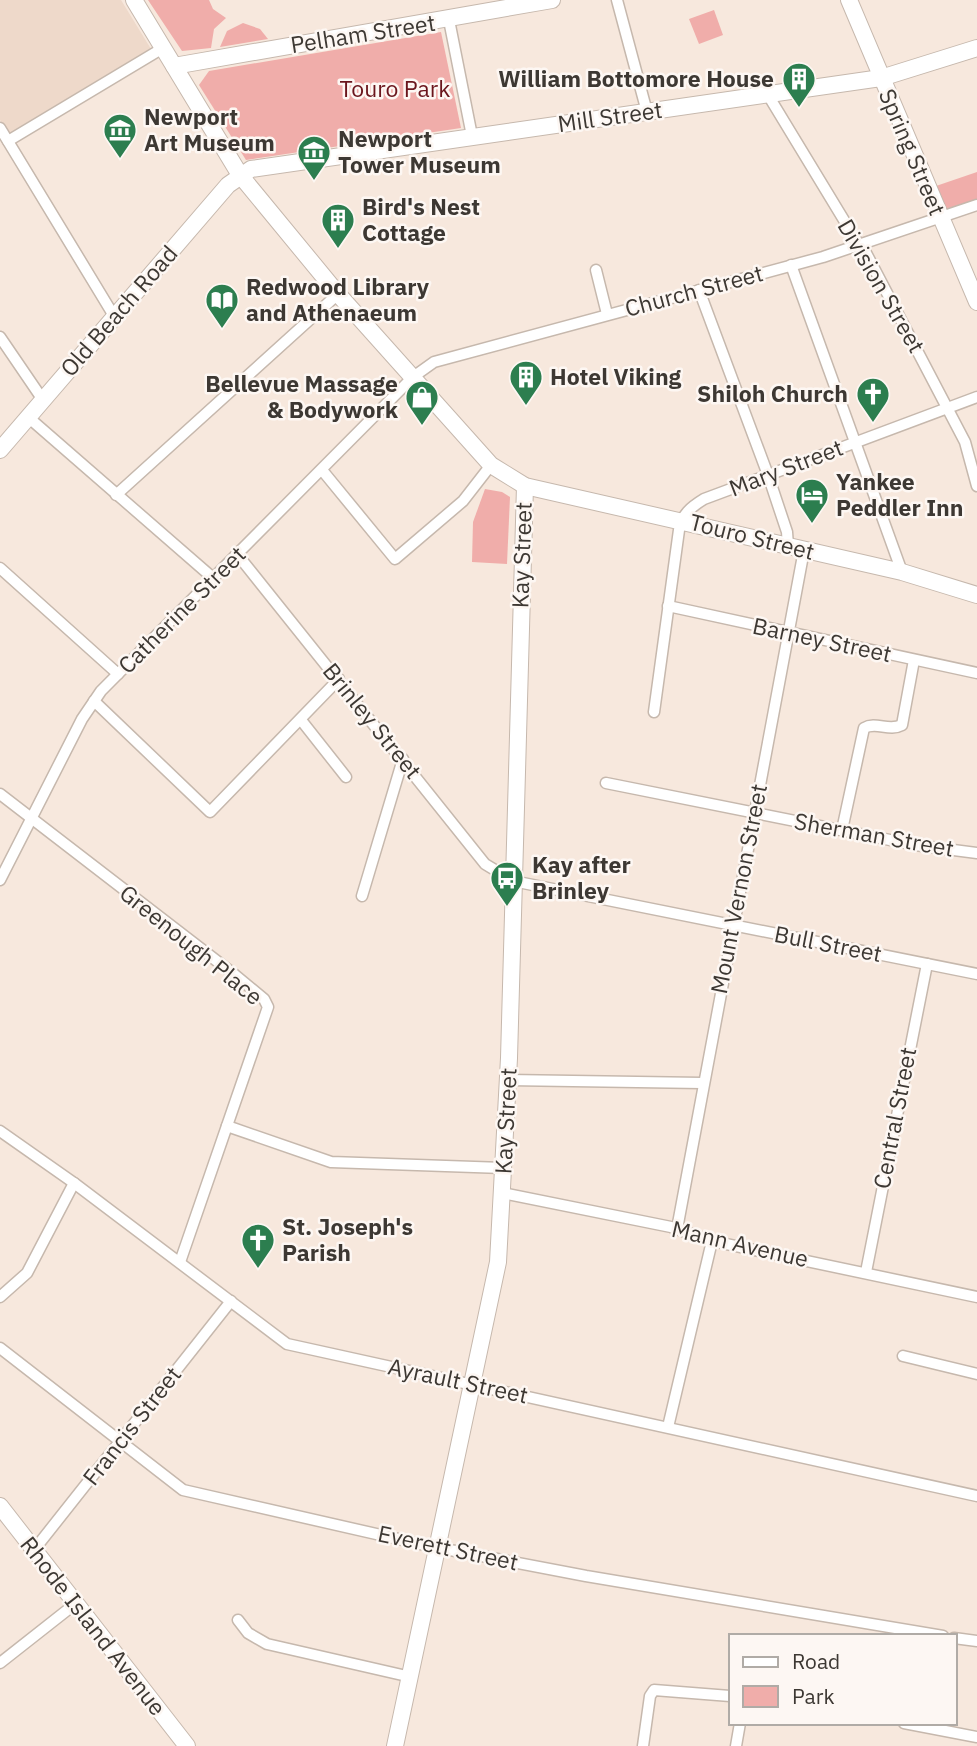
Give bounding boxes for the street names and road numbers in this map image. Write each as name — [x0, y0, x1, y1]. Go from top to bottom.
street label: Pelham Street — [288, 7, 437, 59]
street label: Spring Street — [873, 84, 953, 219]
street label: Mill Street — [556, 94, 664, 138]
street label: Division Street — [831, 213, 932, 358]
street label: Old Beach Road — [53, 239, 183, 382]
street label: Church Street — [621, 257, 766, 323]
street label: Mary Street — [724, 432, 847, 503]
street label: Kay Street — [504, 501, 538, 609]
street label: Touro Street — [687, 506, 818, 566]
street label: Catherine Street — [111, 539, 252, 680]
street label: Barney Street — [750, 610, 894, 668]
street label: Brinley Street — [317, 656, 429, 785]
street label: Mount Vernon Street — [703, 781, 773, 996]
street label: Sherman Street — [792, 805, 956, 863]
street label: Greenough Place — [114, 877, 269, 1011]
street label: Bull Street — [772, 918, 885, 968]
street label: Central Street — [866, 1045, 922, 1191]
street label: Kay Street — [487, 1067, 523, 1175]
street label: Mann Avenue — [669, 1213, 811, 1273]
street label: Ayrault Street — [385, 1351, 531, 1409]
street label: Francis Street — [75, 1360, 187, 1491]
street label: Everett Street — [375, 1518, 521, 1577]
street label: Rhode Island Avenue — [14, 1530, 173, 1721]

